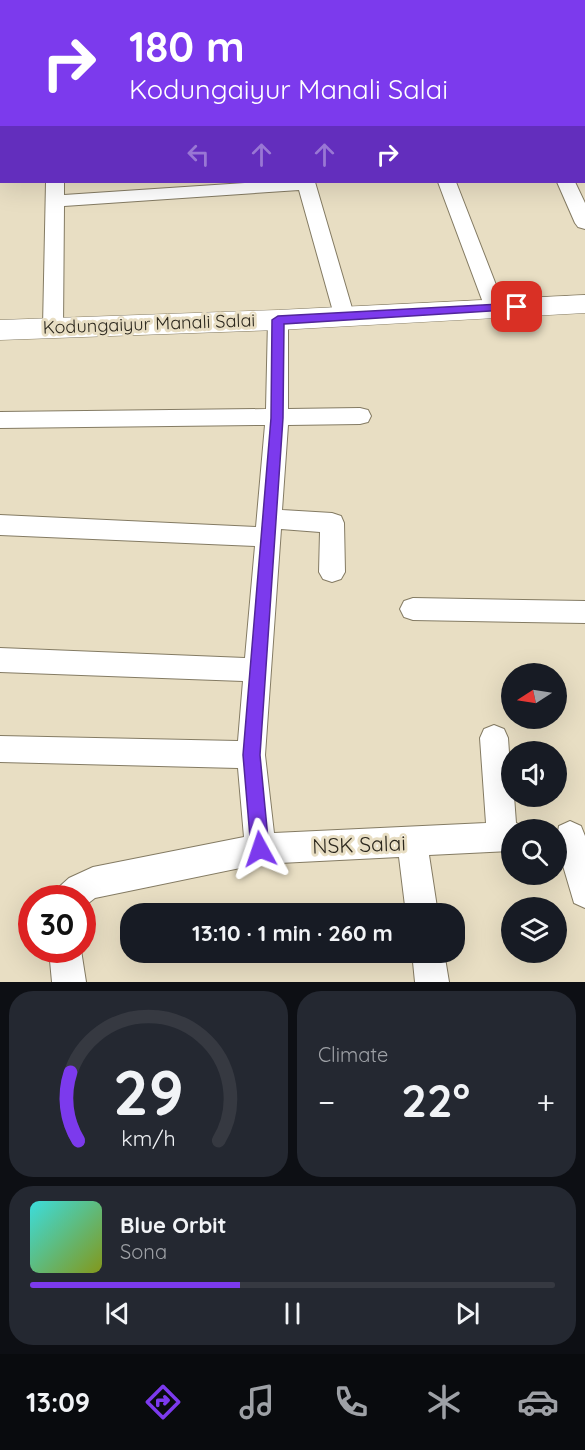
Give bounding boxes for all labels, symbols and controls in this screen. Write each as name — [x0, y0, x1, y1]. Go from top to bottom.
text: 180 m — [129, 20, 245, 73]
icon: right — [30, 24, 108, 102]
text: Kodungaiyur Manali Salai — [129, 72, 448, 106]
icon: left — [182, 138, 215, 171]
icon: ahead — [245, 138, 278, 171]
icon: ahead — [308, 138, 341, 171]
icon: right — [371, 138, 404, 171]
pin — [491, 281, 542, 332]
icon: arrive — [500, 290, 533, 323]
street label: Kodungaiyur Manali Salai — [42, 308, 256, 339]
north arrow — [501, 663, 567, 729]
map controls — [501, 663, 567, 963]
button: sound — [501, 741, 567, 807]
position arrow — [228, 817, 292, 881]
button: search — [501, 819, 567, 885]
street label: NSK Salai — [312, 829, 406, 859]
speed limit sign: 30 — [18, 885, 96, 963]
button: layers — [501, 897, 567, 963]
text: 13:10 · 1 min · 260 m — [192, 919, 393, 947]
text: Climate — [318, 1042, 388, 1067]
text: 29 — [113, 1053, 184, 1131]
text: 22° — [401, 1072, 470, 1128]
text: − — [318, 1081, 335, 1122]
text: + — [536, 1081, 555, 1122]
text: km/h — [121, 1125, 176, 1151]
text: Blue Orbit — [120, 1211, 226, 1239]
text: Sona — [120, 1239, 167, 1264]
icon: previous — [101, 1297, 134, 1330]
icon: pause — [276, 1297, 309, 1330]
icon: next — [451, 1297, 484, 1330]
icon: directions — [142, 1381, 184, 1423]
icon: music — [236, 1381, 278, 1423]
icon: phone — [330, 1381, 372, 1423]
icon: climate — [423, 1381, 465, 1423]
icon: car — [517, 1381, 559, 1423]
text: 13:09 — [26, 1385, 90, 1419]

